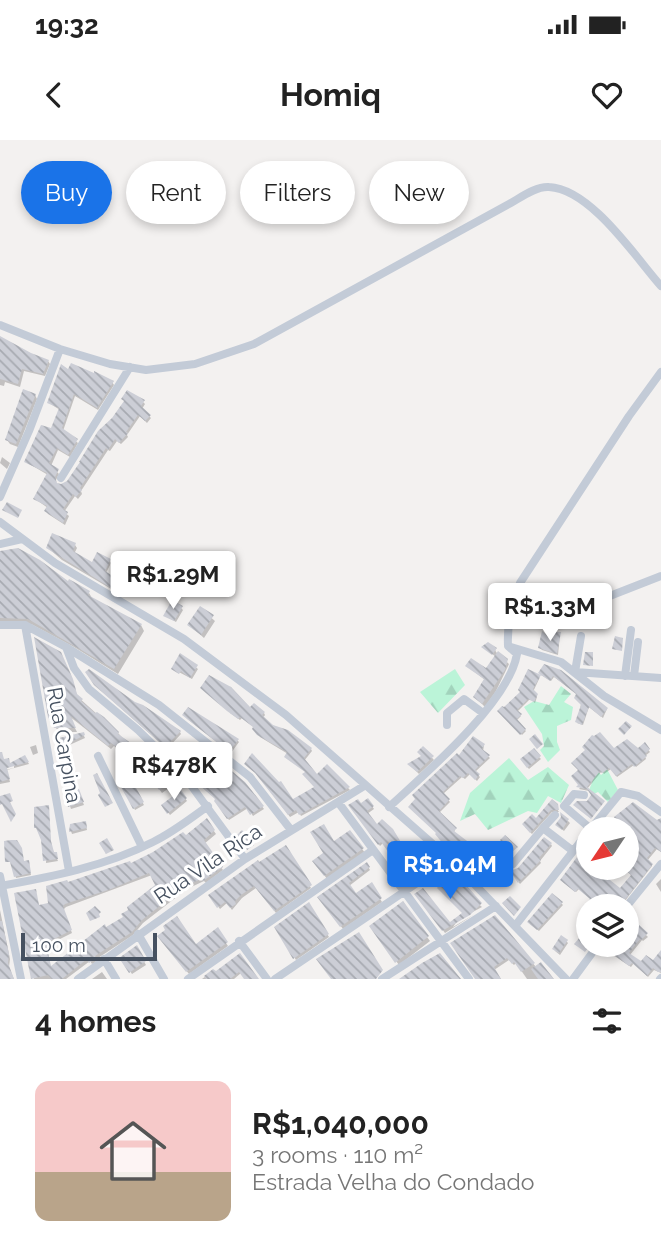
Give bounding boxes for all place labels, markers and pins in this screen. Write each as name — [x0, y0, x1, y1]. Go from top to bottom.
pin: R$1.29M — [108, 552, 238, 611]
pin: R$1.33M — [485, 584, 615, 643]
pin: R$478K — [117, 742, 231, 802]
pin: R$1.04M — [385, 842, 515, 901]

